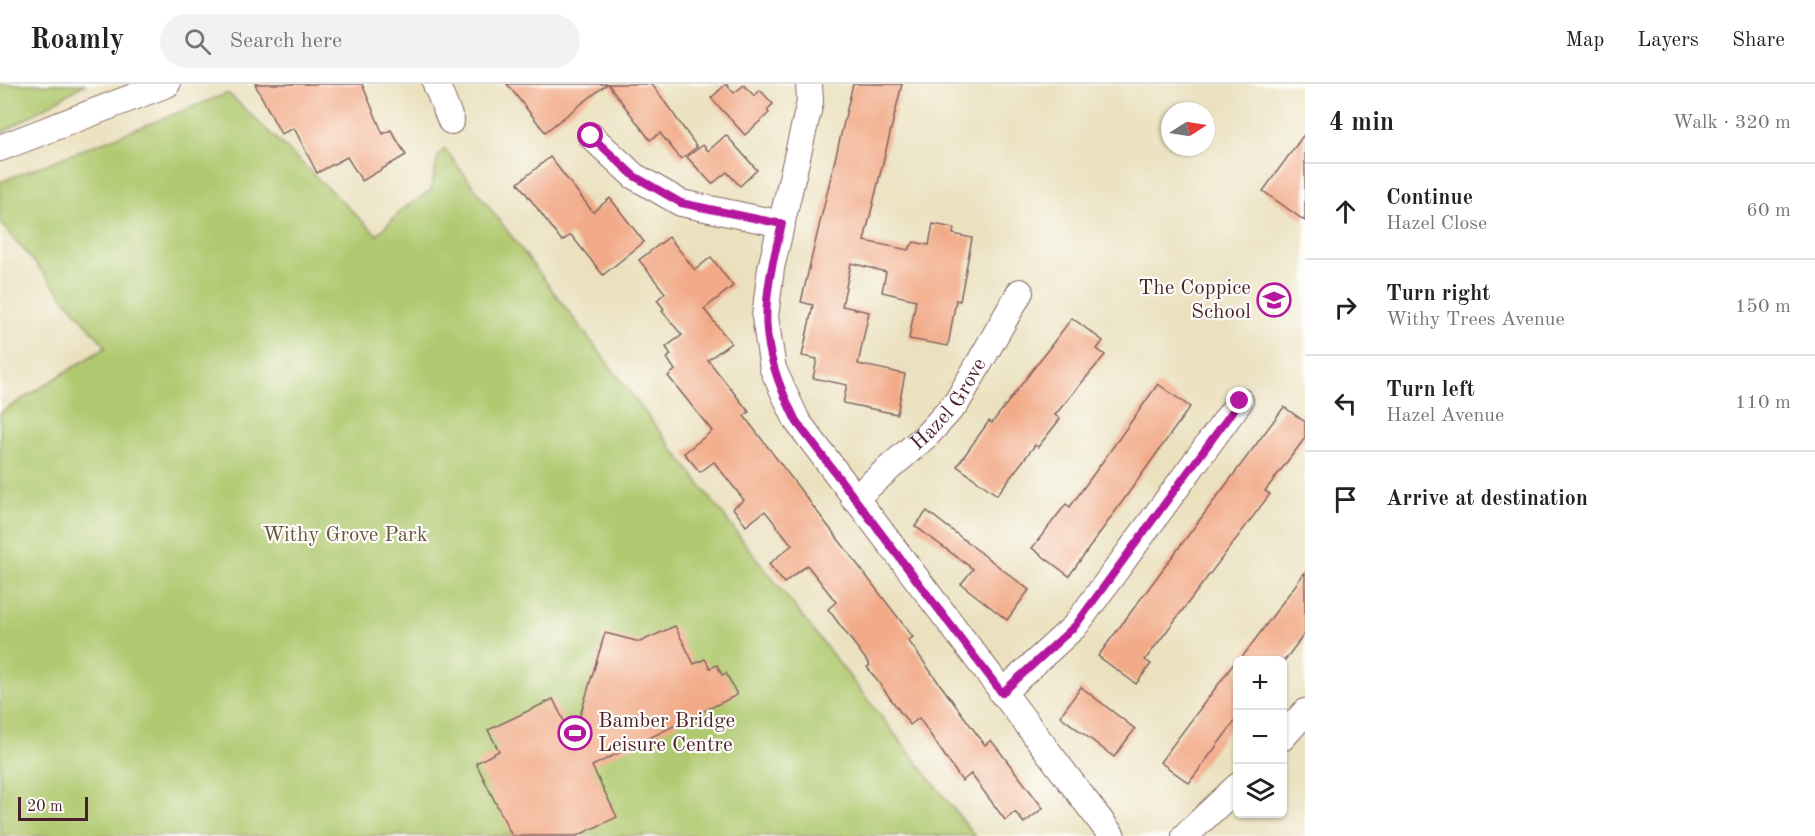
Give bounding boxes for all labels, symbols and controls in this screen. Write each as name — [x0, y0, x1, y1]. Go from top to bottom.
search box — [160, 14, 580, 68]
icon: search — [181, 25, 214, 58]
text: Roamly — [30, 27, 124, 55]
text: Search here — [229, 30, 342, 52]
text: Map — [1565, 30, 1604, 51]
text: Layers — [1637, 30, 1699, 51]
text: Share — [1732, 30, 1785, 51]
north arrow — [1161, 102, 1215, 156]
text: 4 min — [1329, 110, 1394, 136]
text: Walk · 320 m — [1672, 113, 1791, 133]
route start — [577, 122, 603, 148]
text: Continue — [1386, 187, 1473, 209]
icon: ahead — [1329, 195, 1362, 228]
text: 60 m — [1746, 201, 1791, 221]
text: Hazel Close — [1386, 214, 1487, 234]
place label: The Coppice School — [1138, 278, 1251, 323]
school or university icon: The Coppice School — [1256, 282, 1292, 318]
text: Turn right — [1386, 283, 1490, 305]
icon: right — [1329, 291, 1362, 324]
text: 150 m — [1735, 297, 1791, 317]
text: Withy Trees Avenue — [1386, 310, 1565, 330]
street label: Hazel Grove — [907, 355, 990, 454]
text: Turn left — [1386, 379, 1475, 401]
route end — [1226, 387, 1252, 413]
icon: left — [1329, 387, 1362, 420]
text: 110 m — [1735, 393, 1791, 413]
text: Hazel Avenue — [1386, 406, 1504, 426]
icon: arrive — [1329, 483, 1362, 516]
text: Arrive at destination — [1386, 488, 1588, 510]
park label: Withy Grove Park — [262, 525, 428, 546]
map controls — [1233, 656, 1287, 818]
button: + — [1233, 656, 1287, 710]
button: − — [1233, 710, 1287, 764]
place label: Bamber Bridge Leisure Centre — [598, 711, 735, 756]
sports icon: Bamber Bridge Leisure Centre — [557, 715, 593, 751]
button: layers — [1233, 764, 1287, 818]
scale bar — [18, 794, 88, 822]
text: 20 m — [27, 799, 63, 815]

